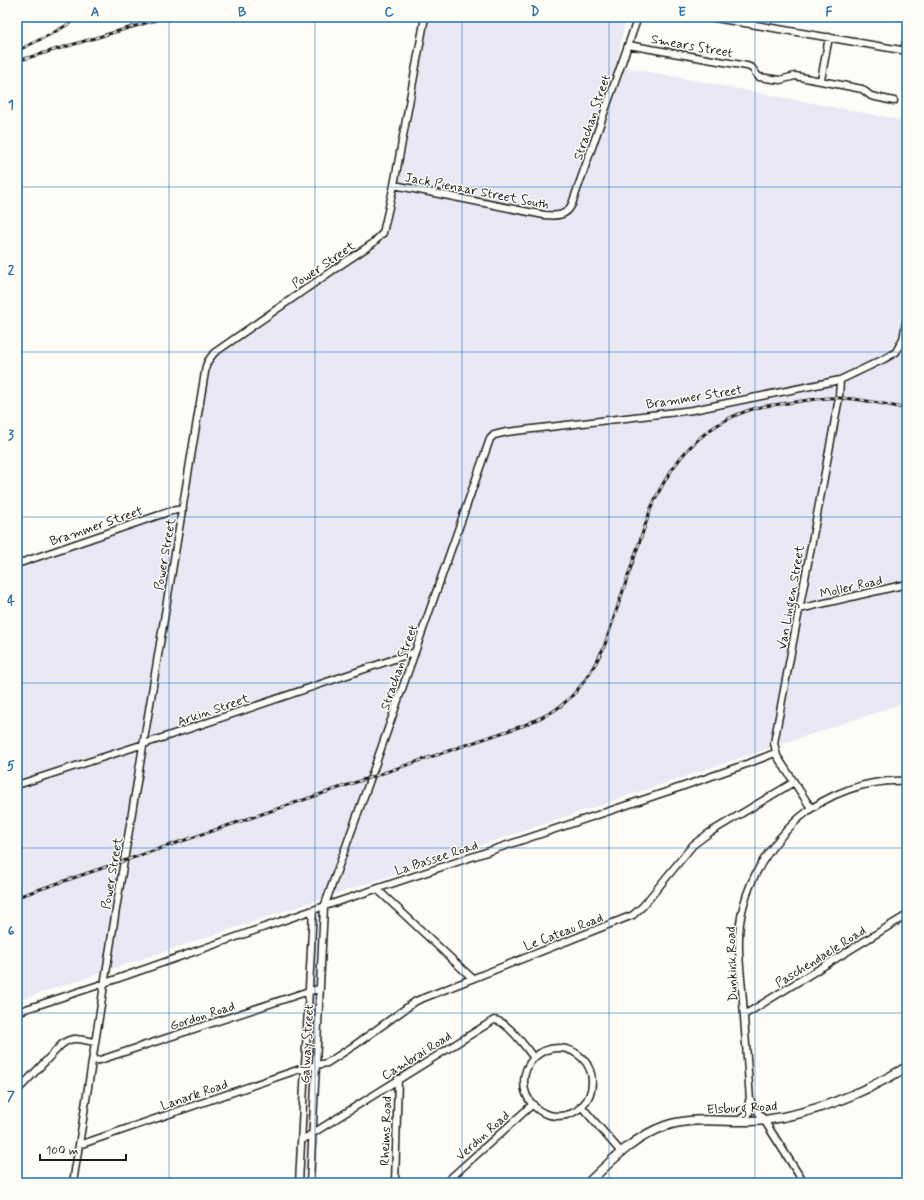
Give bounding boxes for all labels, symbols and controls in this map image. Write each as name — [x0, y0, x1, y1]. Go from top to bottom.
text: A — [91, 4, 99, 21]
text: B — [238, 4, 247, 21]
text: C — [384, 4, 394, 21]
text: D — [531, 4, 540, 21]
text: E — [678, 4, 686, 21]
text: F — [826, 4, 833, 21]
street label: Smears Street — [650, 31, 734, 62]
street label: Strachan Street — [570, 72, 615, 163]
text: 1 — [8, 97, 14, 114]
street label: Jack Pienaar Street South — [403, 169, 550, 214]
street label: Power Street — [289, 238, 359, 293]
text: 2 — [8, 262, 15, 279]
street label: Brammer Street — [645, 381, 744, 413]
text: 3 — [8, 427, 14, 444]
street label: Brammer Street — [48, 503, 145, 550]
street label: Power Street — [151, 517, 180, 592]
street label: Van Lingen Street — [774, 543, 811, 651]
street label: Moller Road — [818, 572, 884, 603]
text: 4 — [7, 593, 15, 610]
street label: Strachan Street — [377, 622, 422, 713]
street label: Arkin Street — [175, 690, 252, 731]
text: 5 — [7, 758, 15, 775]
street label: Power Street — [98, 836, 127, 911]
street label: La Bassee Road — [393, 837, 480, 880]
street label: Le Cateau Road — [521, 909, 606, 955]
street label: Paschendaele Road — [772, 922, 870, 992]
text: 6 — [8, 923, 15, 940]
street label: Dunkirk Road — [723, 926, 742, 1002]
street label: Gordon Road — [168, 998, 237, 1035]
street label: Galway Street — [297, 1004, 318, 1084]
street label: Cambrai Road — [379, 1028, 455, 1084]
street label: Lanark Road — [159, 1076, 230, 1115]
text: 7 — [7, 1088, 15, 1105]
street label: Rheims Road — [377, 1096, 396, 1166]
street label: Elsburg Road — [706, 1098, 778, 1121]
street label: Verdun Road — [452, 1107, 514, 1165]
scale bar — [40, 1136, 126, 1162]
text: 100 m — [46, 1143, 78, 1159]

